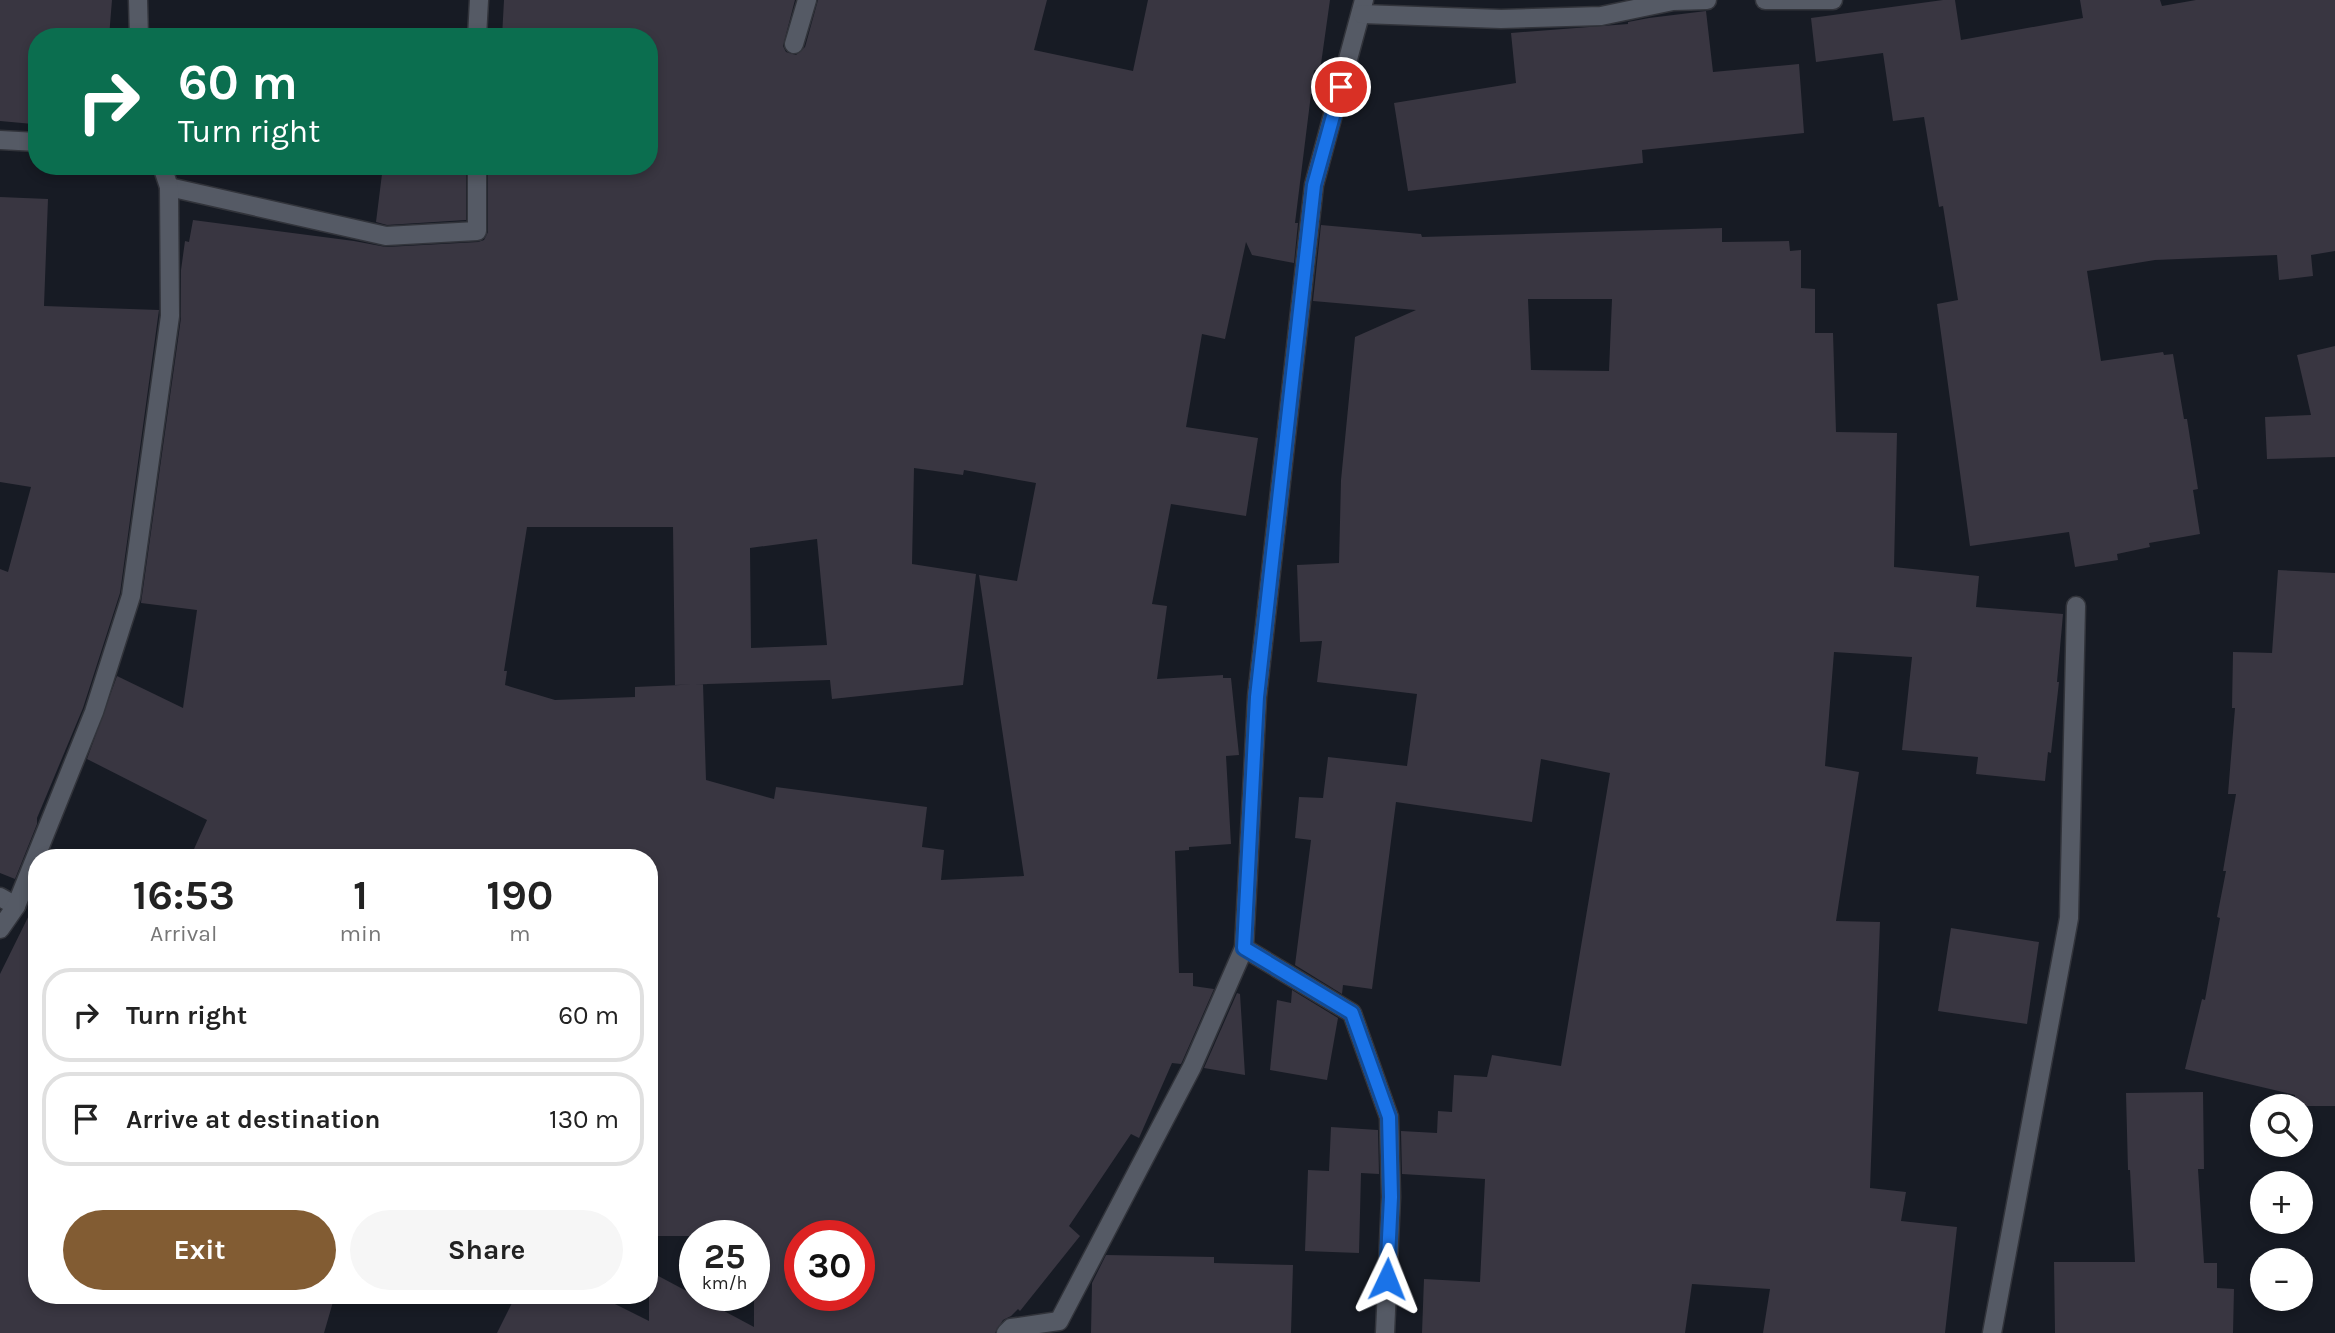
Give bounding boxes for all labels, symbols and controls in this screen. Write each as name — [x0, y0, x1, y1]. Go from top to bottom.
text: 60 m — [178, 54, 298, 111]
icon: right — [63, 56, 154, 147]
pin — [1311, 57, 1371, 117]
icon: arrive — [1322, 68, 1360, 106]
text: Turn right — [178, 113, 320, 150]
text: 16:53 — [133, 870, 235, 920]
text: 1 — [353, 870, 368, 920]
text: 190 — [486, 870, 553, 920]
text: Arrival — [150, 920, 217, 947]
text: min — [339, 920, 382, 947]
text: m — [509, 920, 531, 947]
icon: right — [67, 996, 105, 1034]
text: Turn right — [126, 1000, 247, 1031]
text: 60 m — [558, 1000, 619, 1031]
map controls — [2250, 1094, 2313, 1311]
button: search — [2250, 1094, 2313, 1157]
icon: arrive — [67, 1100, 105, 1138]
text: Arrive at destination — [126, 1104, 380, 1135]
text: 130 m — [549, 1104, 619, 1135]
button: + — [2250, 1171, 2313, 1234]
button: Exit — [63, 1210, 336, 1290]
button: Share — [350, 1210, 623, 1290]
speed limit sign: 30 — [784, 1220, 875, 1311]
text: 25 — [704, 1236, 745, 1277]
position arrow — [1350, 1242, 1424, 1316]
button: − — [2250, 1248, 2313, 1311]
text: km/h — [702, 1272, 747, 1294]

